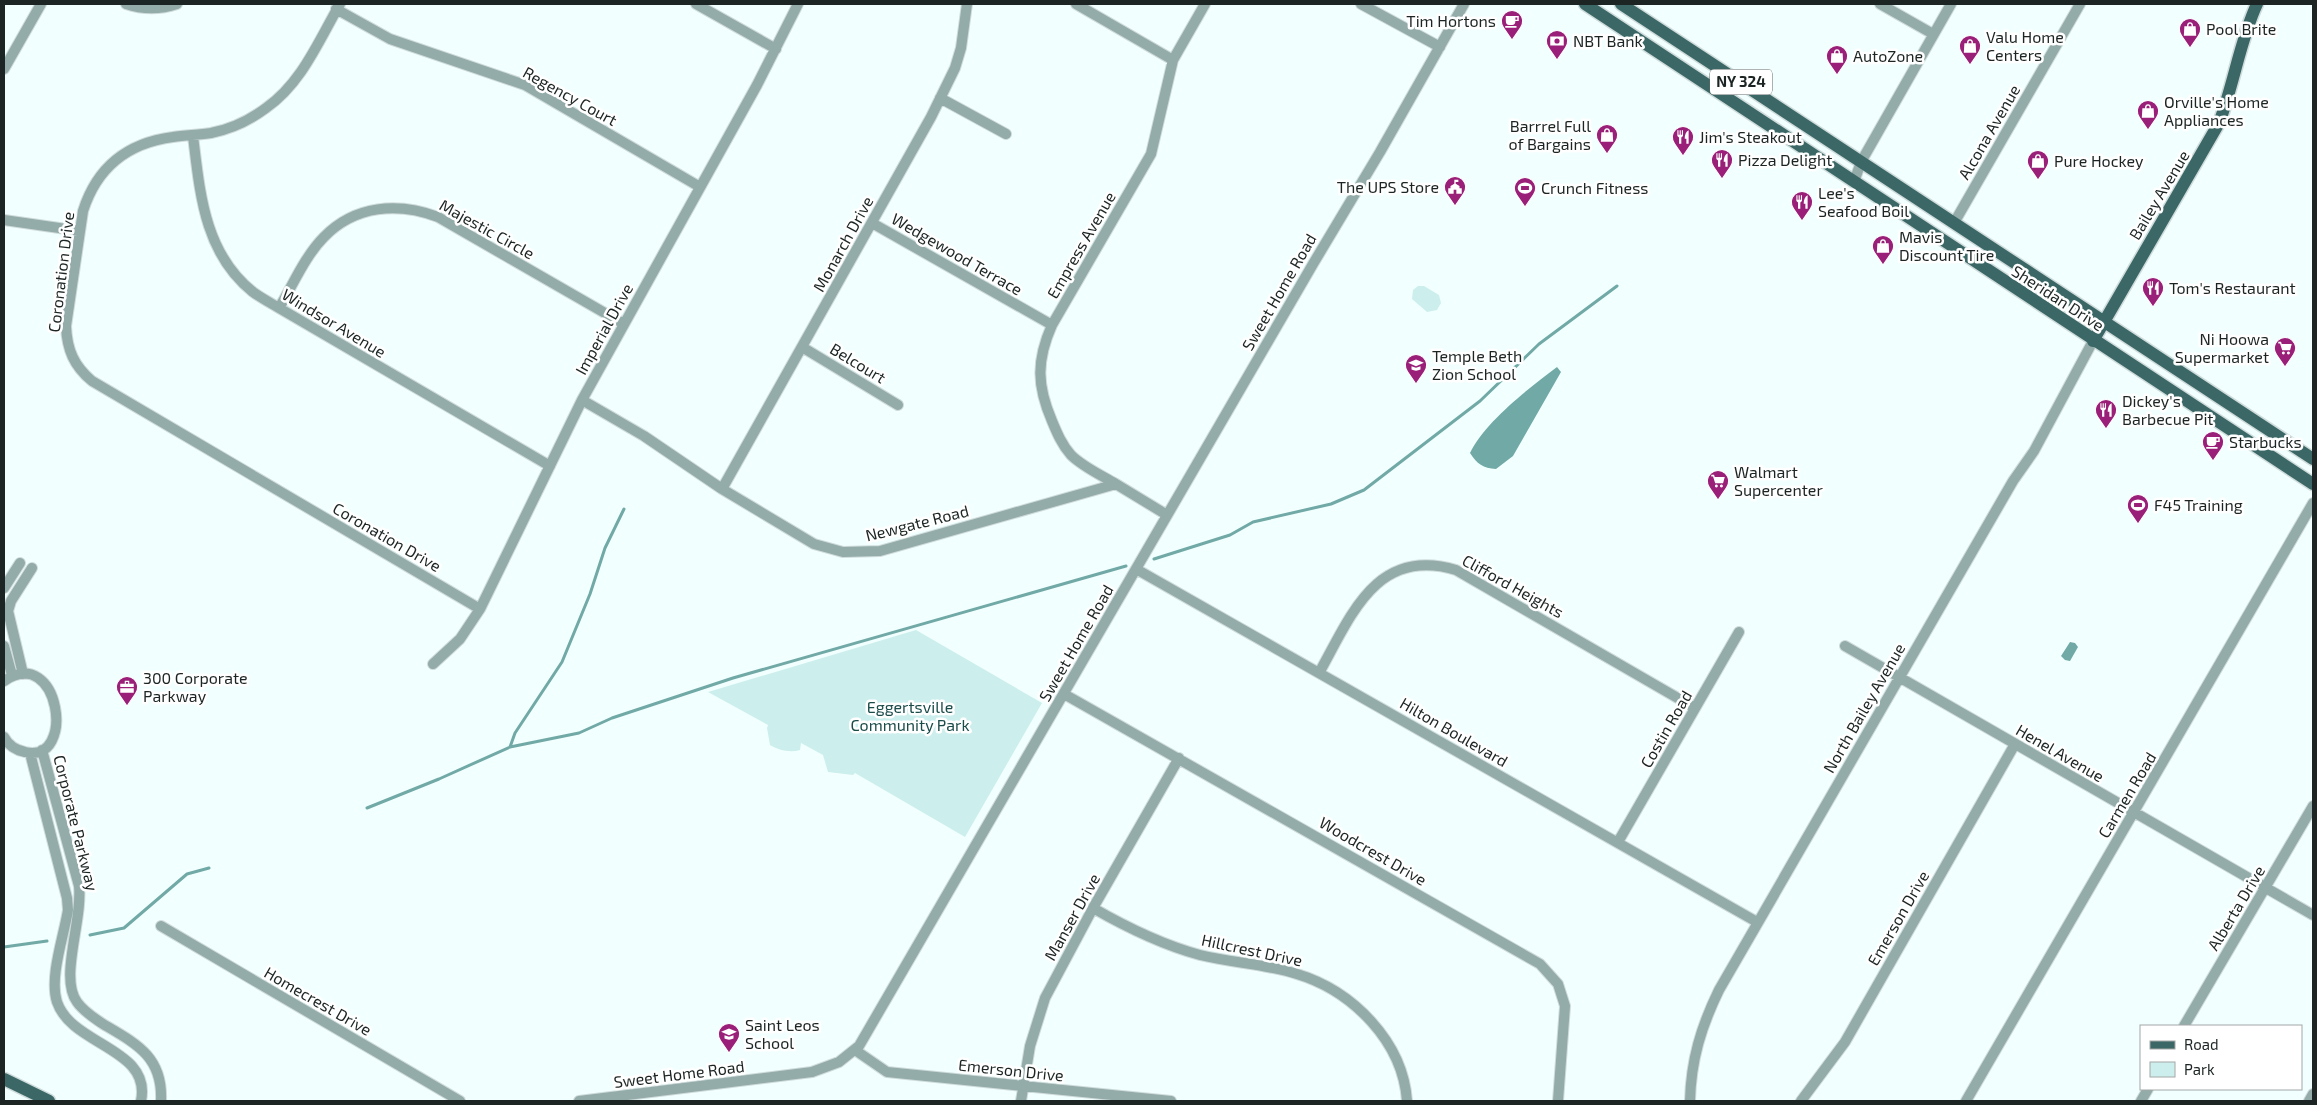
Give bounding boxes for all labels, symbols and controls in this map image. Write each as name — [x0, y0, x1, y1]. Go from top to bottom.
cafe icon: Tim Hortons — [1500, 9, 1524, 40]
place label: Tim Hortons — [1406, 11, 1496, 30]
shop icon: Pool Brite — [2178, 17, 2202, 48]
place label: Pool Brite — [2206, 19, 2276, 38]
place label: Valu Home Centers — [1986, 27, 2064, 64]
bank icon: NBT Bank — [1545, 29, 1569, 60]
place label: NBT Bank — [1573, 31, 1643, 50]
shop icon: Valu Home Centers — [1958, 34, 1982, 65]
shop icon: AutoZone — [1825, 44, 1849, 75]
place label: AutoZone — [1853, 46, 1923, 65]
street label: Regency Court — [520, 62, 621, 129]
road number: NY 324 — [1710, 70, 1772, 94]
street label: Alcona Avenue — [1954, 81, 2023, 183]
place label: Orville's Home Appliances — [2164, 92, 2269, 129]
shop icon: Orville's Home Appliances — [2136, 99, 2160, 130]
place label: Barrrel Full of Bargains — [1509, 116, 1591, 153]
shop icon: Barrrel Full of Bargains — [1595, 123, 1619, 154]
restaurant icon: Jim's Steakout — [1671, 125, 1695, 156]
place label: Jim's Steakout — [1699, 127, 1802, 146]
street label: Bailey Avenue — [2124, 147, 2193, 243]
restaurant icon: Pizza Delight — [1710, 148, 1734, 179]
shop icon: Pure Hockey — [2026, 149, 2050, 180]
place label: Pizza Delight — [1738, 150, 1832, 169]
place label: Pure Hockey — [2054, 151, 2144, 170]
public building icon: The UPS Store — [1443, 175, 1467, 206]
sports icon: Crunch Fitness — [1513, 176, 1537, 207]
place label: The UPS Store — [1337, 177, 1439, 196]
place label: Crunch Fitness — [1541, 178, 1648, 197]
place label: Lee's Seafood Boil — [1818, 183, 1909, 220]
street label: Empress Avenue — [1042, 188, 1119, 302]
restaurant icon: Lee's Seafood Boil — [1790, 190, 1814, 221]
street label: Monarch Drive — [809, 193, 877, 295]
street label: Majestic Circle — [436, 195, 538, 263]
street label: Wedgewood Terrace — [889, 208, 1026, 299]
street label: Coronation Drive — [44, 210, 77, 333]
place label: Mavis Discount Tire — [1899, 227, 1994, 264]
street label: Sweet Home Road — [1237, 230, 1320, 354]
shop icon: Mavis Discount Tire — [1871, 234, 1895, 265]
street label: Sheridan Drive — [2009, 261, 2108, 334]
restaurant icon: Tom's Restaurant — [2141, 276, 2165, 307]
place label: Tom's Restaurant — [2169, 278, 2296, 297]
street label: Imperial Drive — [571, 280, 636, 378]
street label: Windsor Avenue — [279, 284, 390, 361]
place label: Ni Hoowa Supermarket — [2175, 329, 2269, 366]
supermarket icon: Ni Hoowa Supermarket — [2273, 336, 2297, 367]
street label: Belcourt — [827, 339, 890, 387]
place label: Temple Beth Zion School — [1432, 346, 1522, 383]
school or university icon: Temple Beth Zion School — [1404, 353, 1428, 384]
place label: Dickey's Barbecue Pit — [2122, 391, 2213, 428]
restaurant icon: Dickey's Barbecue Pit — [2094, 398, 2118, 429]
cafe icon: Starbucks — [2201, 430, 2225, 461]
place label: Starbucks — [2229, 432, 2302, 451]
place label: Walmart Supercenter — [1734, 462, 1823, 499]
supermarket icon: Walmart Supercenter — [1706, 469, 1730, 500]
sports icon: F45 Training — [2126, 493, 2150, 524]
place label: F45 Training — [2154, 495, 2243, 514]
street label: Coronation Drive — [330, 498, 445, 575]
street label: Newgate Road — [863, 500, 971, 545]
street label: Clifford Heights — [1459, 550, 1567, 621]
street label: Sweet Home Road — [1034, 581, 1117, 705]
street label: North Bailey Avenue — [1819, 640, 1908, 776]
place label: 300 Corporate Parkway — [143, 668, 248, 705]
office icon: 300 Corporate Parkway — [115, 675, 139, 706]
street label: Costin Road — [1636, 687, 1695, 771]
street label: Hilton Boulevard — [1397, 693, 1512, 770]
park label: Eggertsville Community Park — [850, 697, 970, 734]
street label: Henel Avenue — [2013, 720, 2108, 785]
street label: Carmen Road — [2094, 748, 2160, 841]
street label: Corporate Parkway — [50, 753, 103, 893]
street label: Woodcrest Drive — [1316, 812, 1430, 889]
street label: Alberta Drive — [2203, 862, 2268, 953]
street label: Emerson Drive — [1863, 867, 1932, 968]
street label: Manser Drive — [1040, 870, 1103, 964]
street label: Hillcrest Drive — [1200, 930, 1304, 969]
street label: Homecrest Drive — [261, 962, 375, 1039]
place label: Saint Leos School — [745, 1015, 820, 1052]
school or university icon: Saint Leos School — [717, 1022, 741, 1053]
legend — [2140, 1025, 2302, 1090]
text: Road — [2184, 1035, 2219, 1053]
street label: Emerson Drive — [957, 1055, 1065, 1084]
street label: Sweet Home Road — [612, 1056, 745, 1091]
text: Park — [2184, 1060, 2215, 1078]

